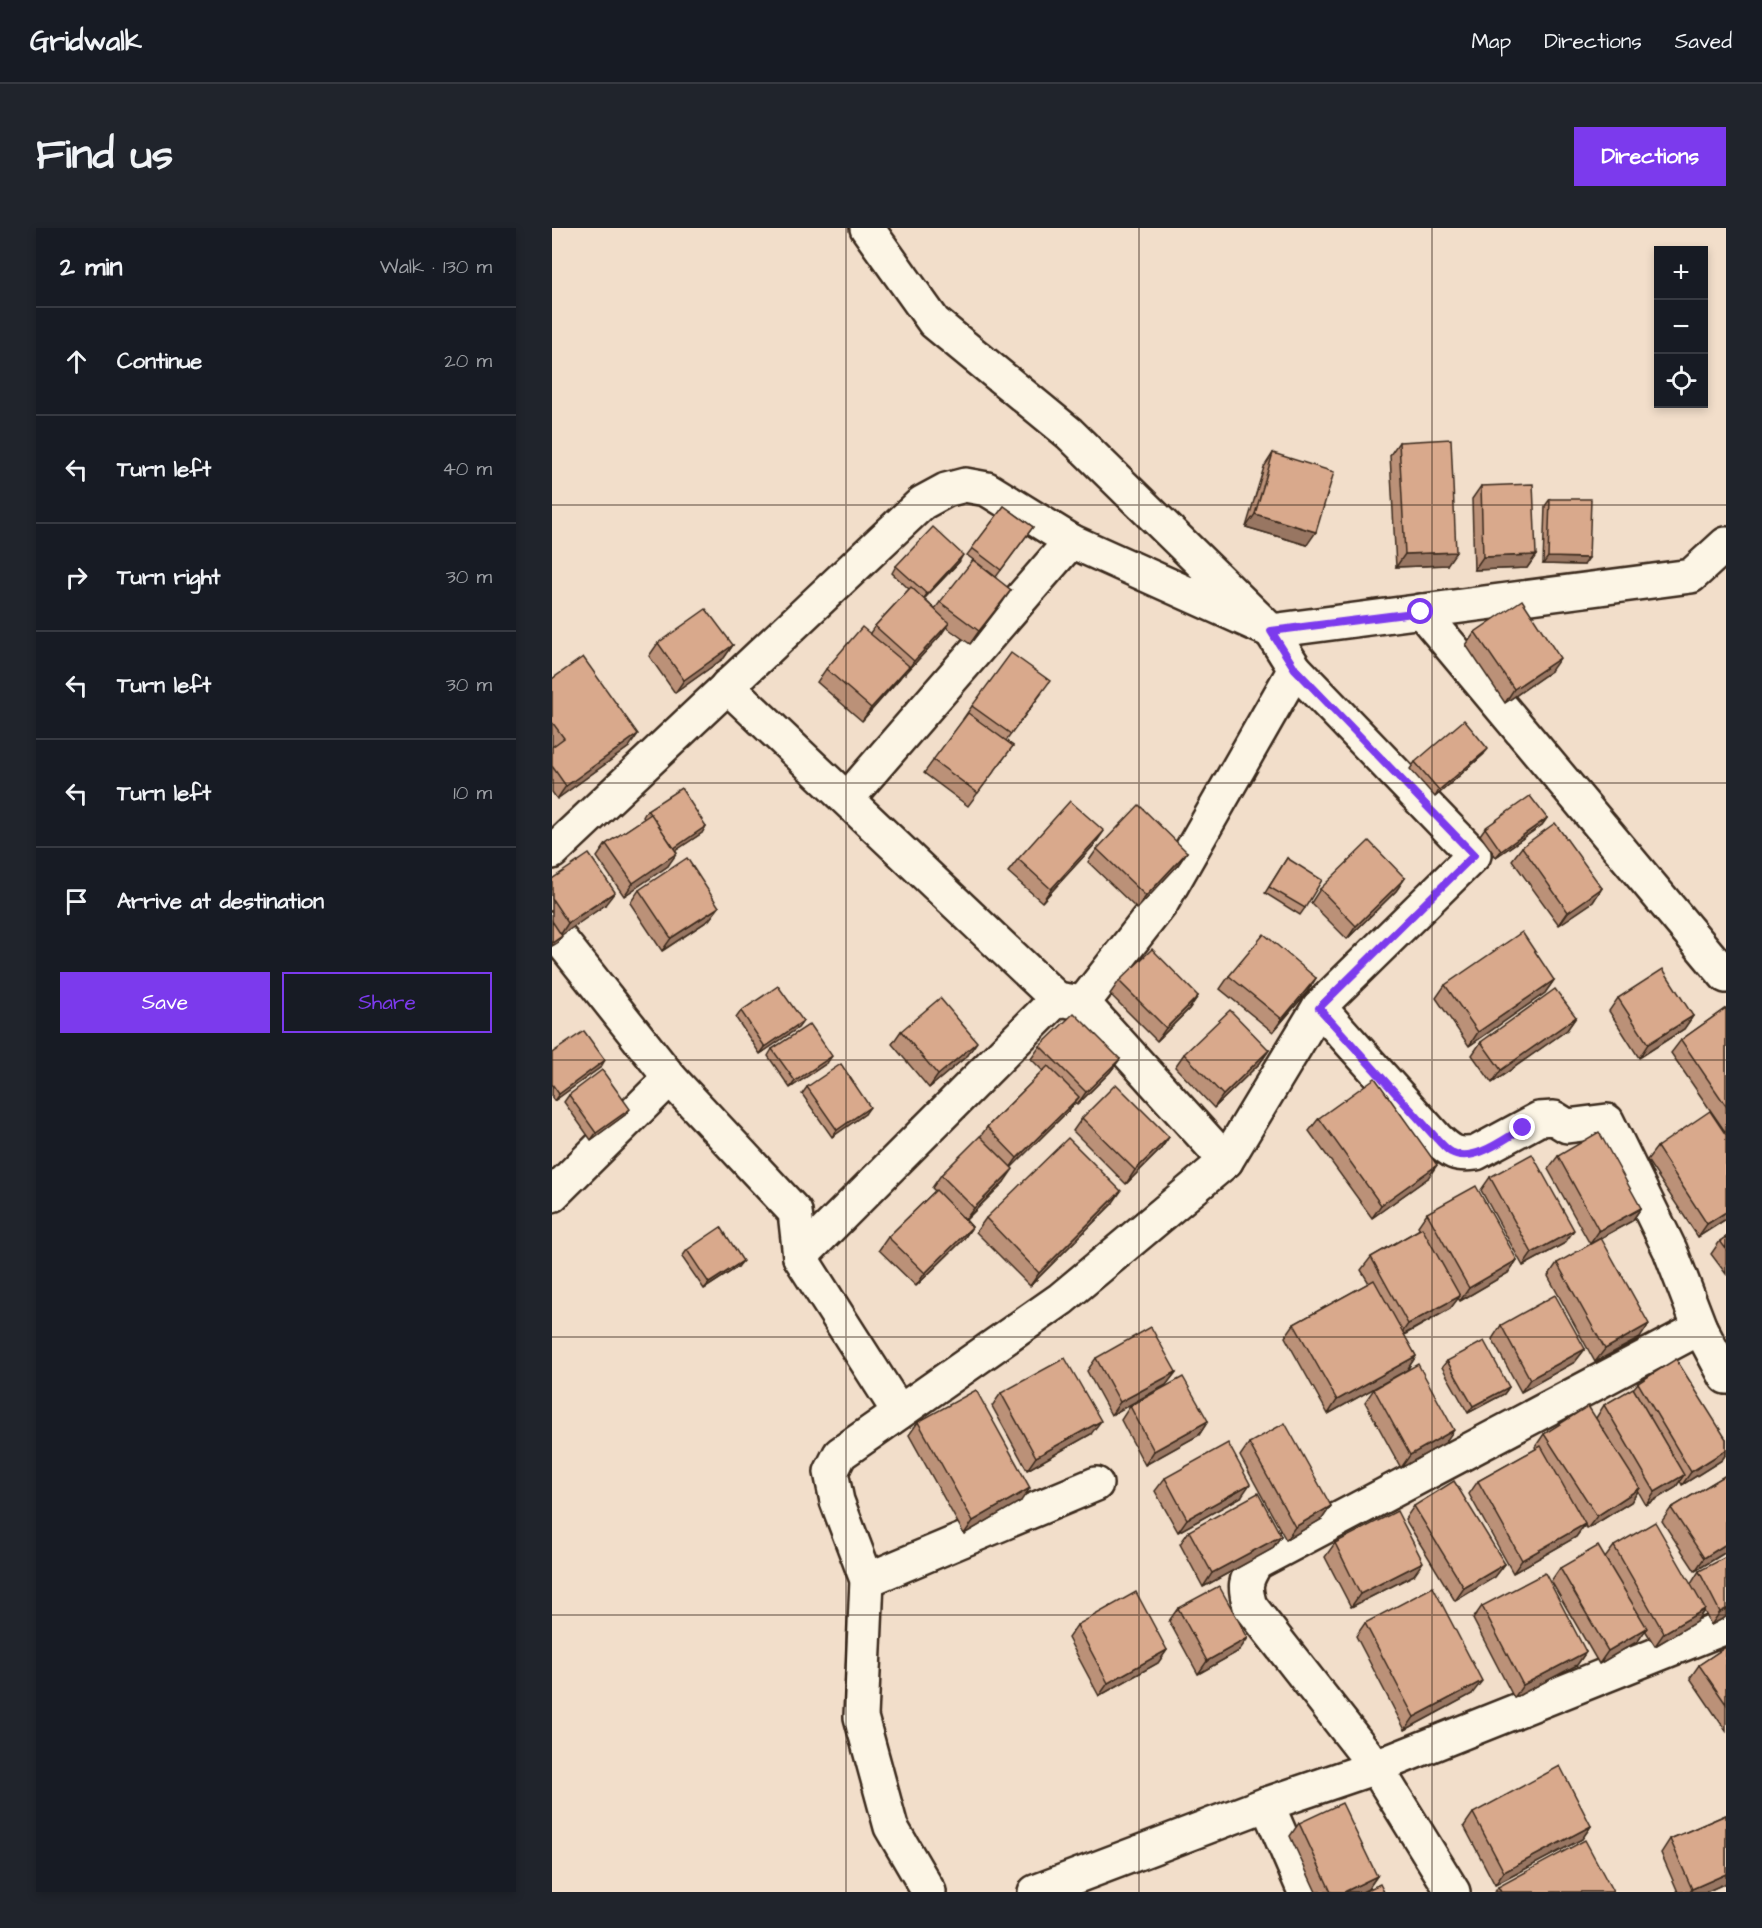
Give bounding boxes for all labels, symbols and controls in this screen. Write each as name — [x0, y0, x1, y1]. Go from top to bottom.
text: Gridwalk — [30, 22, 142, 61]
text: Map — [1471, 27, 1511, 56]
text: Directions — [1544, 27, 1642, 56]
text: Saved — [1675, 27, 1732, 56]
text: Find us — [36, 127, 173, 185]
button: Directions — [1574, 127, 1726, 186]
map controls — [1654, 246, 1708, 408]
button: + — [1654, 246, 1708, 300]
text: 2 min — [60, 249, 122, 285]
text: Walk · 130 m — [380, 253, 492, 281]
button: − — [1654, 300, 1708, 354]
icon: ahead — [60, 345, 93, 378]
text: Continue — [117, 346, 202, 377]
text: 20 m — [444, 347, 492, 375]
button: locate — [1654, 354, 1708, 408]
icon: left — [60, 453, 93, 486]
text: Turn left — [117, 454, 211, 485]
text: 40 m — [442, 455, 492, 483]
icon: right — [60, 561, 93, 594]
text: Turn right — [117, 562, 220, 593]
text: 30 m — [446, 563, 492, 591]
route start — [1407, 598, 1433, 624]
icon: left — [60, 669, 93, 702]
text: Turn left — [117, 670, 211, 701]
text: 30 m — [446, 671, 492, 699]
icon: left — [60, 777, 93, 810]
text: Turn left — [117, 778, 211, 809]
text: 10 m — [453, 779, 492, 807]
icon: arrive — [60, 885, 93, 918]
text: Arrive at destination — [117, 886, 324, 917]
button: Save — [60, 972, 270, 1033]
button: Share — [282, 972, 492, 1033]
route end — [1509, 1114, 1535, 1140]

